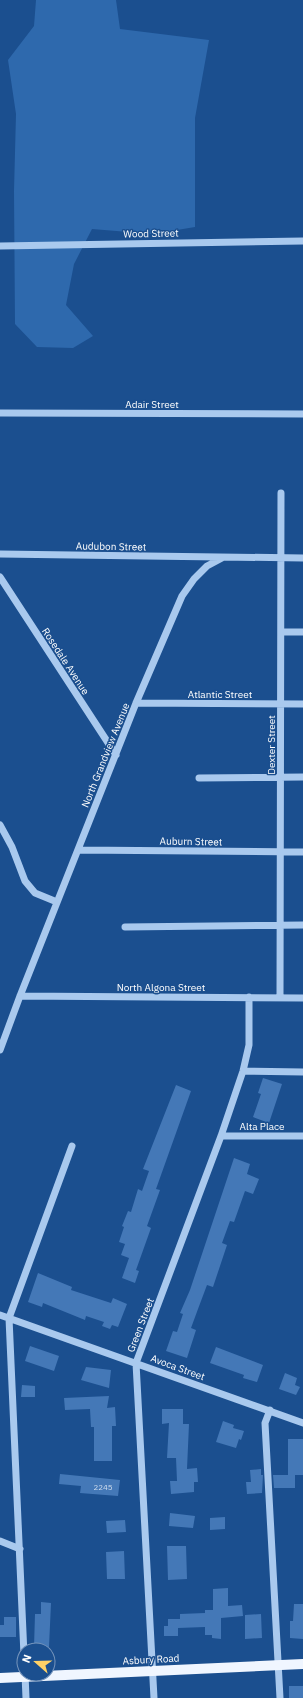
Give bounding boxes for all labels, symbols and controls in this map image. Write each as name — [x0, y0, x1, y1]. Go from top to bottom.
street label: Wood Street — [123, 227, 179, 240]
street label: Adair Street — [125, 398, 179, 411]
street label: Audubon Street — [76, 539, 147, 554]
street label: Rosedale Avenue — [39, 625, 92, 698]
street label: Atlantic Street — [188, 688, 253, 701]
street label: North Grandview Avenue — [79, 701, 133, 809]
street label: Dexter Street — [265, 715, 278, 775]
street label: Auburn Street — [160, 834, 223, 849]
street label: North Algona Street — [117, 981, 206, 994]
street label: Alta Place — [240, 1120, 285, 1133]
street label: Green Street — [124, 1296, 157, 1354]
street label: Avoca Street — [149, 1352, 207, 1383]
house number: 2245 — [93, 1482, 113, 1492]
north arrow — [16, 1642, 56, 1682]
text: N — [19, 1652, 35, 1665]
street label: Asbury Road — [122, 1652, 180, 1667]

